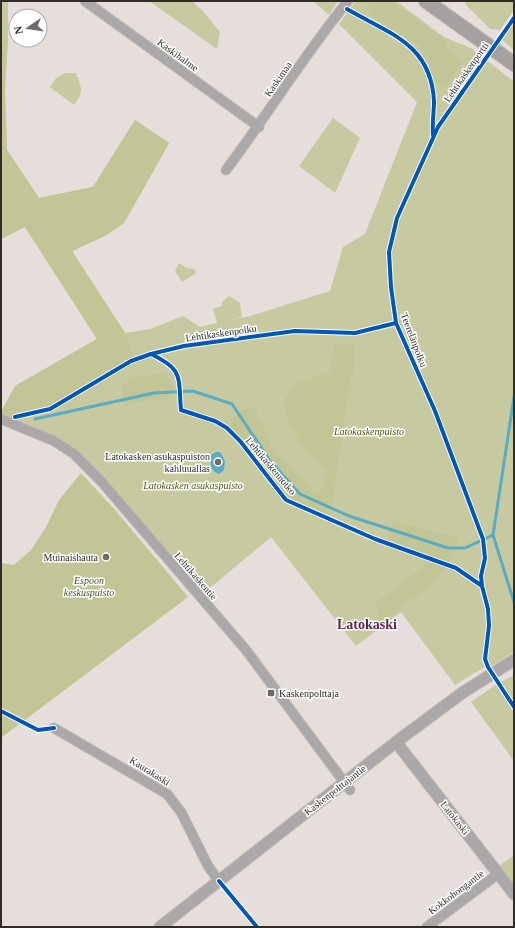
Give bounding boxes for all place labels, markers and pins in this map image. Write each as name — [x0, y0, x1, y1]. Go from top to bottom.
place label: Latokasken asukaspuiston kahluuallas — [105, 451, 210, 474]
marker: Latokasken asukaspuiston kahluuallas — [213, 457, 223, 467]
place label: Muinaishauta — [44, 552, 99, 563]
marker: Muinaishauta — [101, 552, 111, 562]
marker: Kaskenpolttaja — [266, 688, 276, 698]
place label: Kaskenpolttaja — [279, 688, 340, 699]

